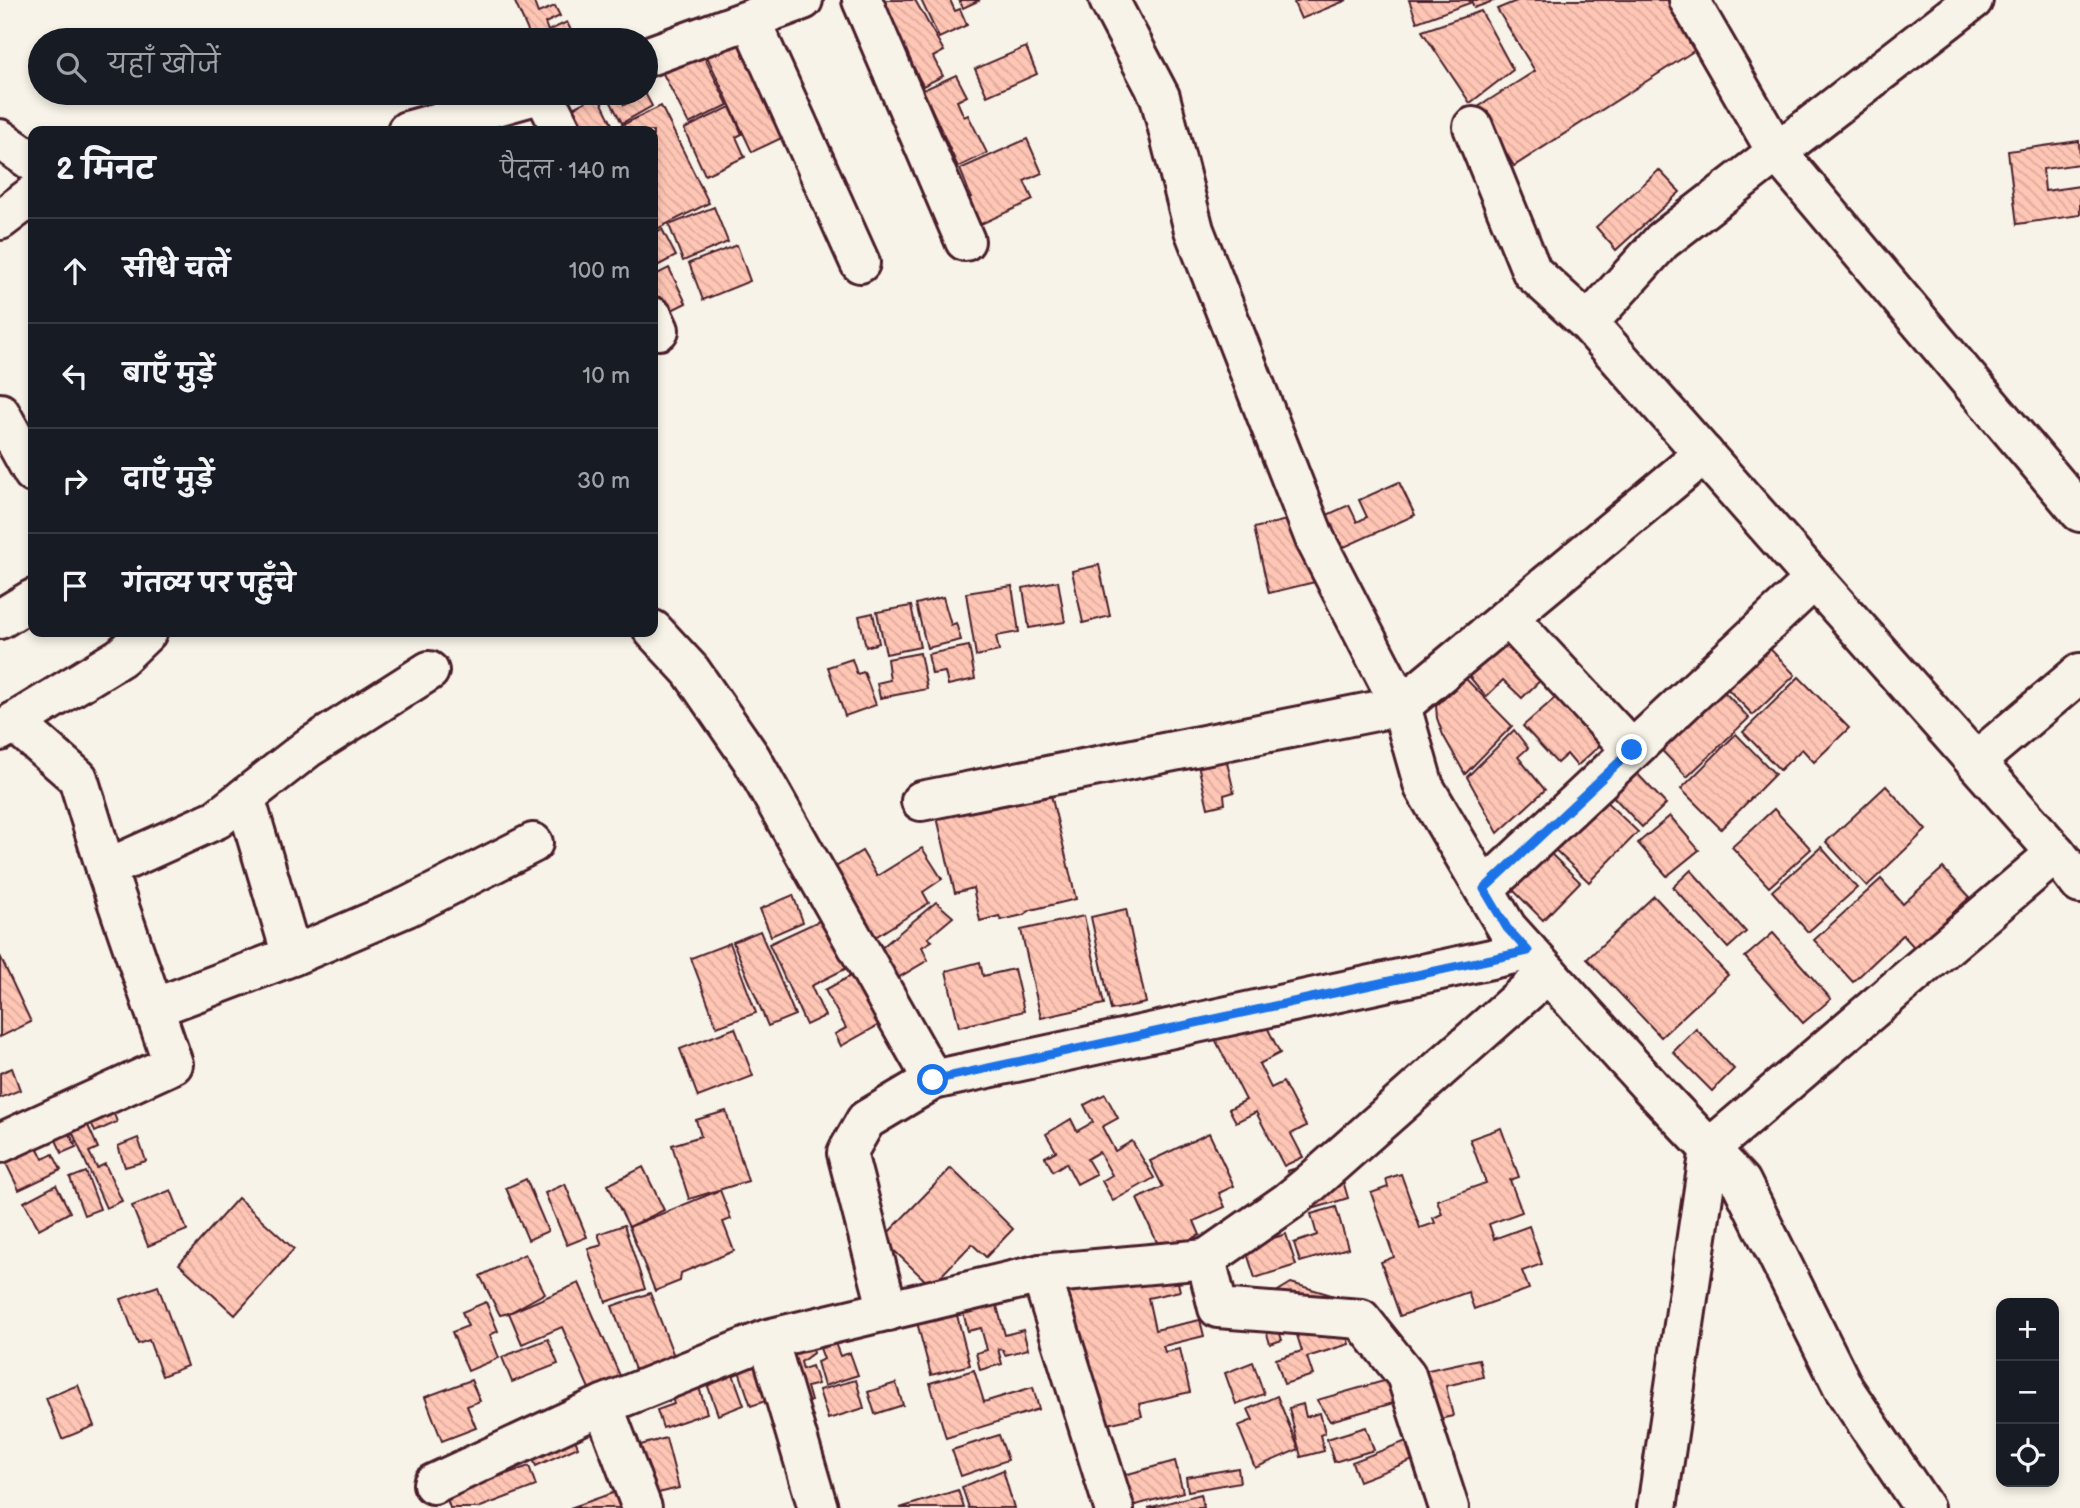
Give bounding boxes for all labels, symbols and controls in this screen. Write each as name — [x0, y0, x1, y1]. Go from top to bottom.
search box — [28, 28, 658, 105]
icon: search — [52, 48, 90, 86]
text: यहाँ खोजें — [108, 50, 220, 81]
text: 2 मिनट — [56, 152, 155, 188]
text: पैदल · 140 m — [500, 157, 630, 185]
icon: ahead — [56, 252, 94, 290]
text: सीधे चलें — [123, 254, 230, 285]
text: 100 m — [569, 257, 630, 285]
icon: left — [56, 357, 94, 395]
text: बाएँ मुड़ें — [123, 359, 215, 390]
text: 10 m — [582, 362, 630, 390]
icon: right — [56, 462, 94, 500]
text: दाएँ मुड़ें — [123, 464, 214, 495]
text: 30 m — [577, 467, 630, 495]
icon: arrive — [56, 567, 94, 605]
text: गंतव्य पर पहुँचे — [123, 569, 295, 600]
route end — [1616, 734, 1647, 765]
route start — [917, 1064, 948, 1095]
map controls — [1996, 1298, 2059, 1487]
button: + — [1996, 1298, 2059, 1361]
button: − — [1996, 1361, 2059, 1424]
button: locate — [1996, 1424, 2059, 1487]

